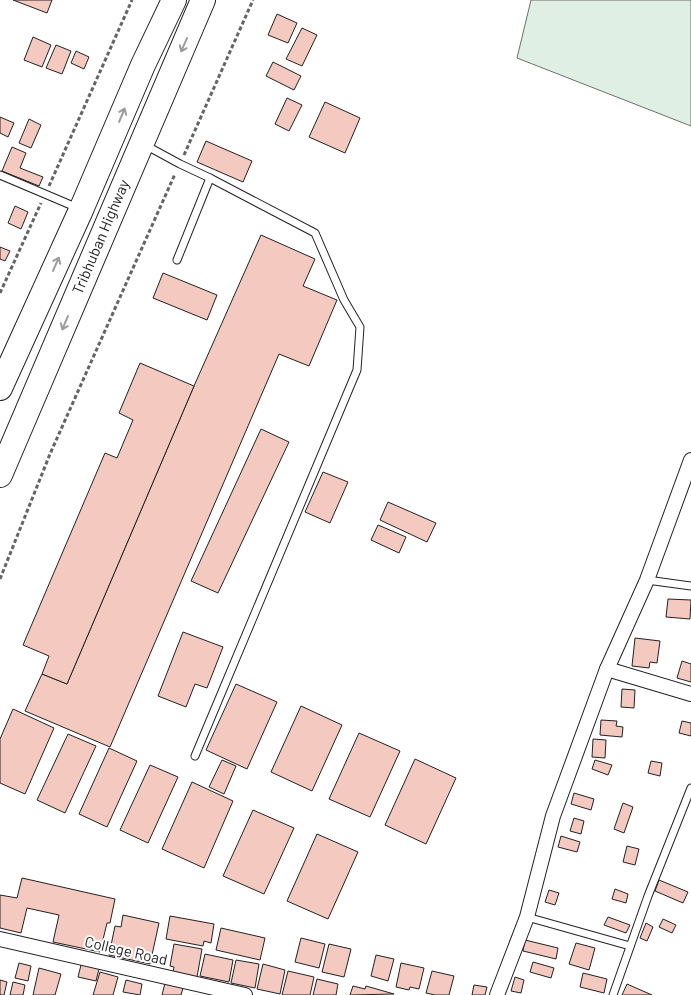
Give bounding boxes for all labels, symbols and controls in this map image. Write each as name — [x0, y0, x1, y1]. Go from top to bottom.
one-way arrow — [178, 37, 188, 52]
one-way arrow — [117, 108, 127, 123]
street label: Tribhuban Highway — [68, 176, 132, 297]
one-way arrow — [52, 257, 62, 272]
one-way arrow — [59, 315, 69, 330]
street label: College Road — [83, 932, 169, 968]

